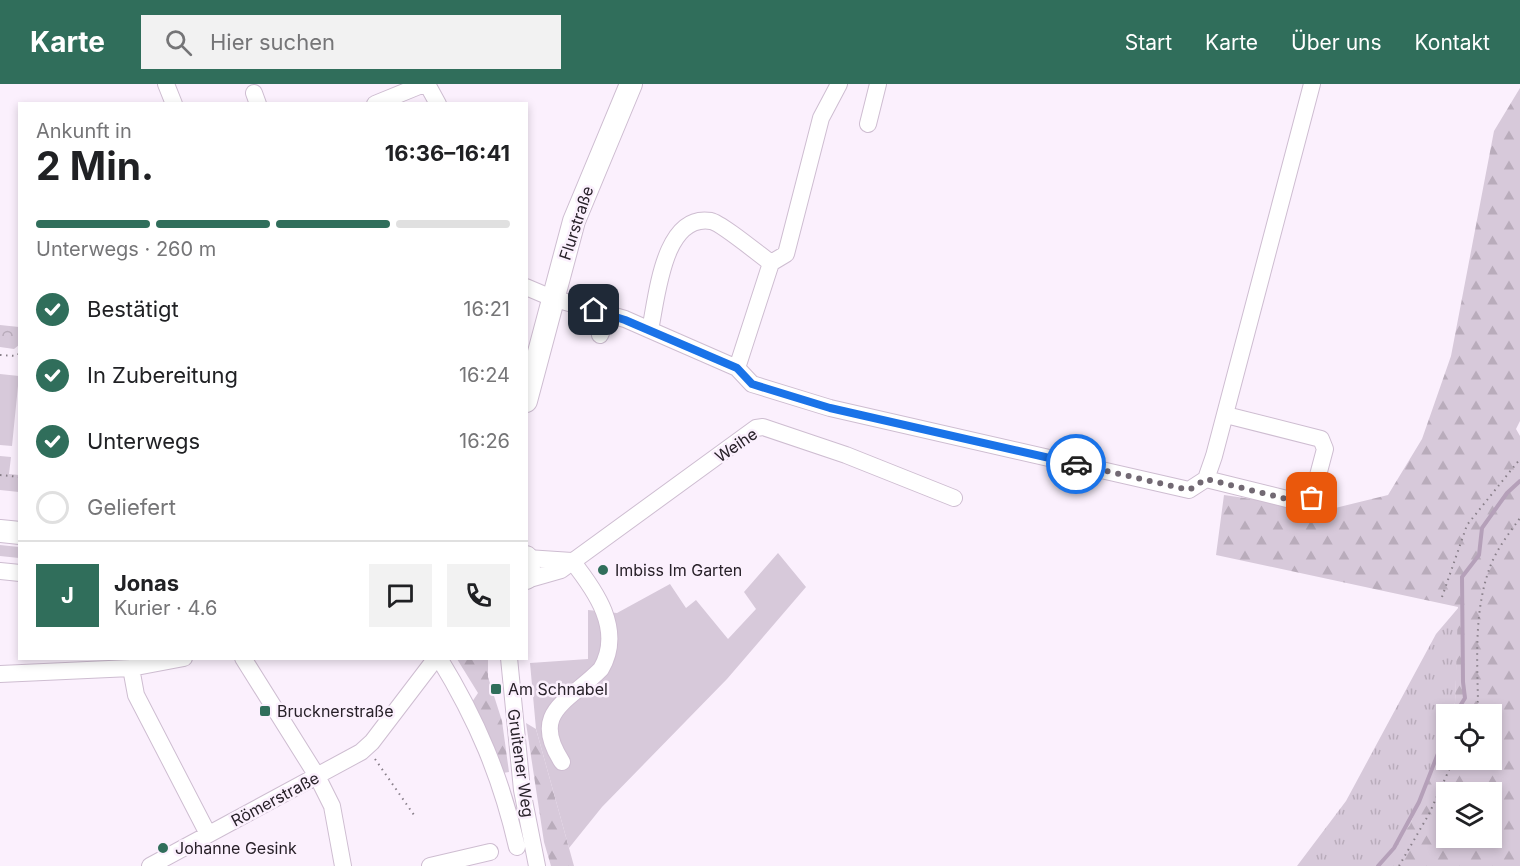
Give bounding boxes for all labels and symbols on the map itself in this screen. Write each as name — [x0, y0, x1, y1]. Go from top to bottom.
street label: Flurstraße — [555, 183, 597, 263]
pin — [568, 284, 619, 335]
street label: Weihe — [711, 424, 761, 466]
courier — [1046, 434, 1106, 494]
pin — [1286, 472, 1337, 523]
place label: Imbiss Im Garten — [615, 560, 742, 580]
marker: Imbiss Im Garten — [596, 563, 610, 577]
place label: Am Schnabel — [508, 679, 608, 699]
marker: Am Schnabel — [489, 682, 503, 696]
place label: Brucknerstraße — [277, 701, 394, 721]
marker: Brucknerstraße — [258, 704, 272, 718]
street label: Gruitener Weg — [504, 708, 538, 818]
street label: Römerstraße — [228, 767, 322, 831]
place label: Johanne Gesink — [175, 838, 297, 858]
marker: Johanne Gesink — [156, 841, 170, 855]

